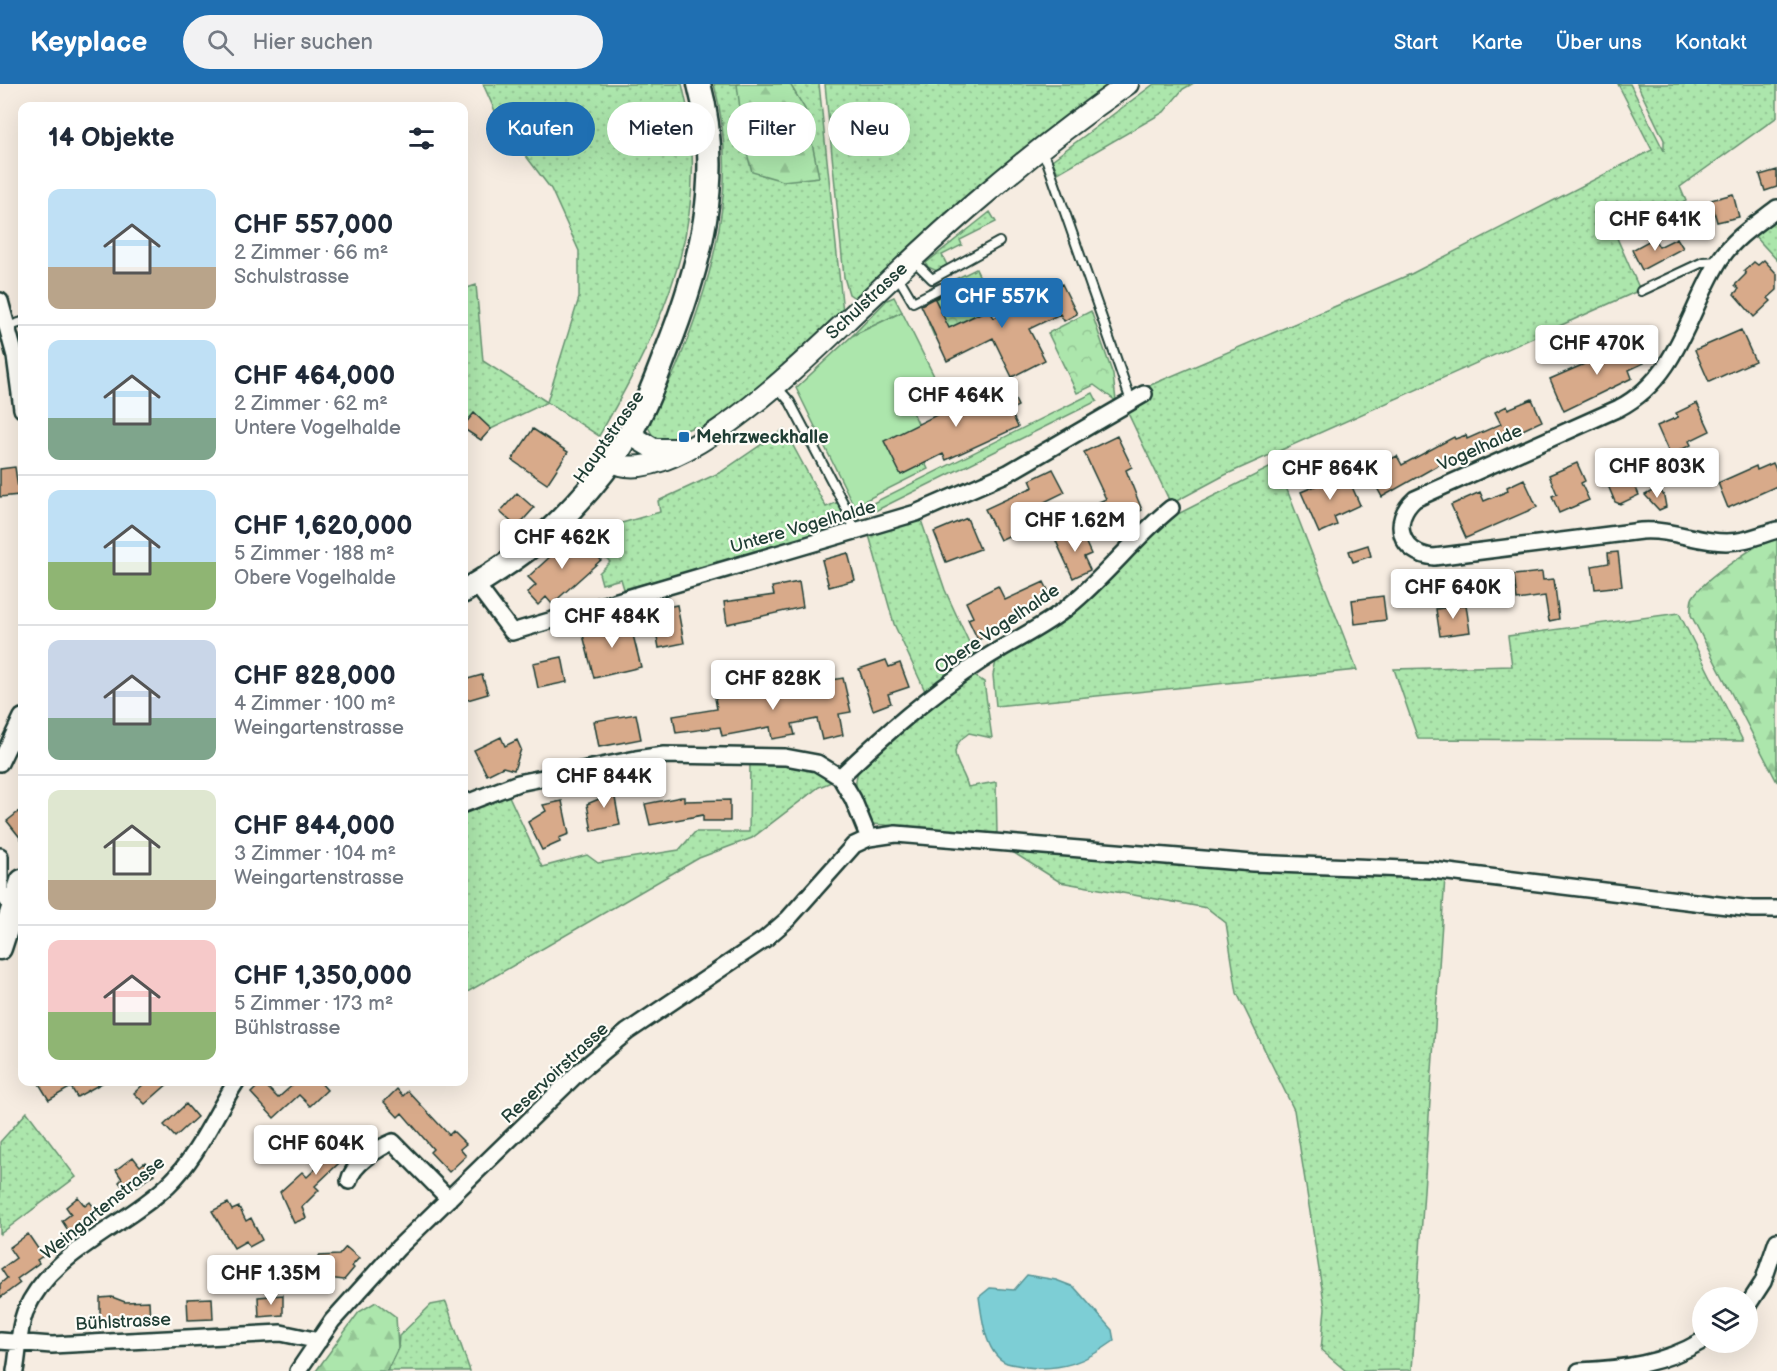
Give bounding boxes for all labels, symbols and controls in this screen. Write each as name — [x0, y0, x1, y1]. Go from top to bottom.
search box — [183, 15, 603, 69]
text: Keyplace — [30, 26, 147, 59]
icon: search — [204, 26, 237, 59]
text: Hier suchen — [252, 29, 373, 56]
text: Start — [1394, 30, 1438, 55]
text: Karte — [1471, 30, 1523, 55]
text: Über uns — [1556, 30, 1642, 55]
text: Kontakt — [1675, 30, 1747, 55]
chip: Kaufen — [486, 102, 595, 156]
chip: Mieten — [607, 102, 715, 156]
chip: Filter — [727, 102, 816, 156]
chip: Neu — [828, 102, 910, 156]
icon: filters — [405, 122, 438, 155]
text: 14 Objekte — [48, 123, 175, 154]
pin: CHF 641K — [1593, 201, 1717, 252]
text: CHF 641K — [1609, 208, 1701, 232]
text: CHF 557,000 — [234, 210, 393, 241]
icon: home — [96, 213, 168, 285]
text: 2 Zimmer · 66 m² — [234, 241, 388, 265]
street label: Schulstrasse — [822, 258, 912, 344]
text: Schulstrasse — [234, 265, 349, 289]
pin: CHF 557K — [940, 278, 1064, 329]
text: CHF 557K — [955, 285, 1049, 309]
pin: CHF 470K — [1535, 325, 1659, 376]
text: CHF 470K — [1549, 332, 1645, 356]
text: CHF 464,000 — [234, 361, 395, 392]
icon: home — [96, 364, 168, 436]
pin: CHF 464K — [894, 377, 1018, 428]
text: CHF 464K — [908, 384, 1004, 408]
street label: Hauptstrasse — [569, 386, 649, 487]
text: 2 Zimmer · 62 m² — [234, 392, 388, 416]
text: Untere Vogelhalde — [234, 416, 401, 440]
street label: Vogelhalde — [1435, 420, 1526, 476]
place label: Mehrzweckhalle — [696, 427, 828, 448]
marker: Mehrzweckhalle — [677, 430, 691, 444]
pin: CHF 803K — [1595, 448, 1719, 499]
pin: CHF 864K — [1268, 450, 1392, 501]
text: CHF 803K — [1609, 455, 1705, 479]
text: CHF 864K — [1282, 457, 1378, 481]
street label: Untere Vogelhalde — [728, 496, 878, 558]
pin: CHF 1.62M — [1006, 502, 1144, 553]
text: CHF 1.62M — [1025, 509, 1125, 533]
text: CHF 1,620,000 — [234, 511, 413, 542]
icon: home — [96, 514, 168, 586]
pin: CHF 462K — [500, 519, 624, 570]
text: CHF 462K — [514, 526, 610, 550]
text: 5 Zimmer · 188 m² — [234, 542, 395, 566]
text: Obere Vogelhalde — [234, 566, 396, 590]
pin: CHF 640K — [1391, 569, 1515, 620]
text: CHF 640K — [1405, 576, 1501, 600]
street label: Obere Vogelhalde — [931, 579, 1064, 678]
pin: CHF 484K — [550, 598, 674, 649]
text: CHF 484K — [564, 605, 660, 629]
pin: CHF 828K — [711, 660, 835, 711]
text: CHF 828,000 — [234, 661, 396, 692]
icon: home — [96, 664, 168, 736]
text: CHF 828K — [725, 667, 821, 691]
text: 4 Zimmer · 100 m² — [234, 692, 396, 716]
text: Weingartenstrasse — [234, 716, 404, 740]
pin: CHF 844K — [542, 758, 666, 809]
text: CHF 844K — [556, 765, 652, 789]
text: CHF 844,000 — [234, 811, 395, 842]
icon: home — [96, 814, 168, 886]
text: 3 Zimmer · 104 m² — [234, 842, 396, 866]
text: Weingartenstrasse — [234, 866, 404, 890]
text: CHF 1,350,000 — [234, 961, 412, 992]
icon: home — [96, 964, 168, 1036]
text: 5 Zimmer · 173 m² — [234, 992, 393, 1016]
text: Bühlstrasse — [234, 1016, 340, 1040]
street label: Reservoirstrasse — [497, 1018, 613, 1128]
pin: CHF 604K — [254, 1125, 378, 1176]
text: CHF 604K — [268, 1132, 364, 1156]
street label: Weingartenstrasse — [37, 1152, 169, 1264]
pin: CHF 1.35M — [202, 1255, 340, 1306]
text: CHF 1.35M — [221, 1262, 321, 1286]
map controls — [1692, 1287, 1758, 1353]
button: layers — [1692, 1287, 1758, 1353]
street label: Bühlstrasse — [75, 1309, 172, 1335]

